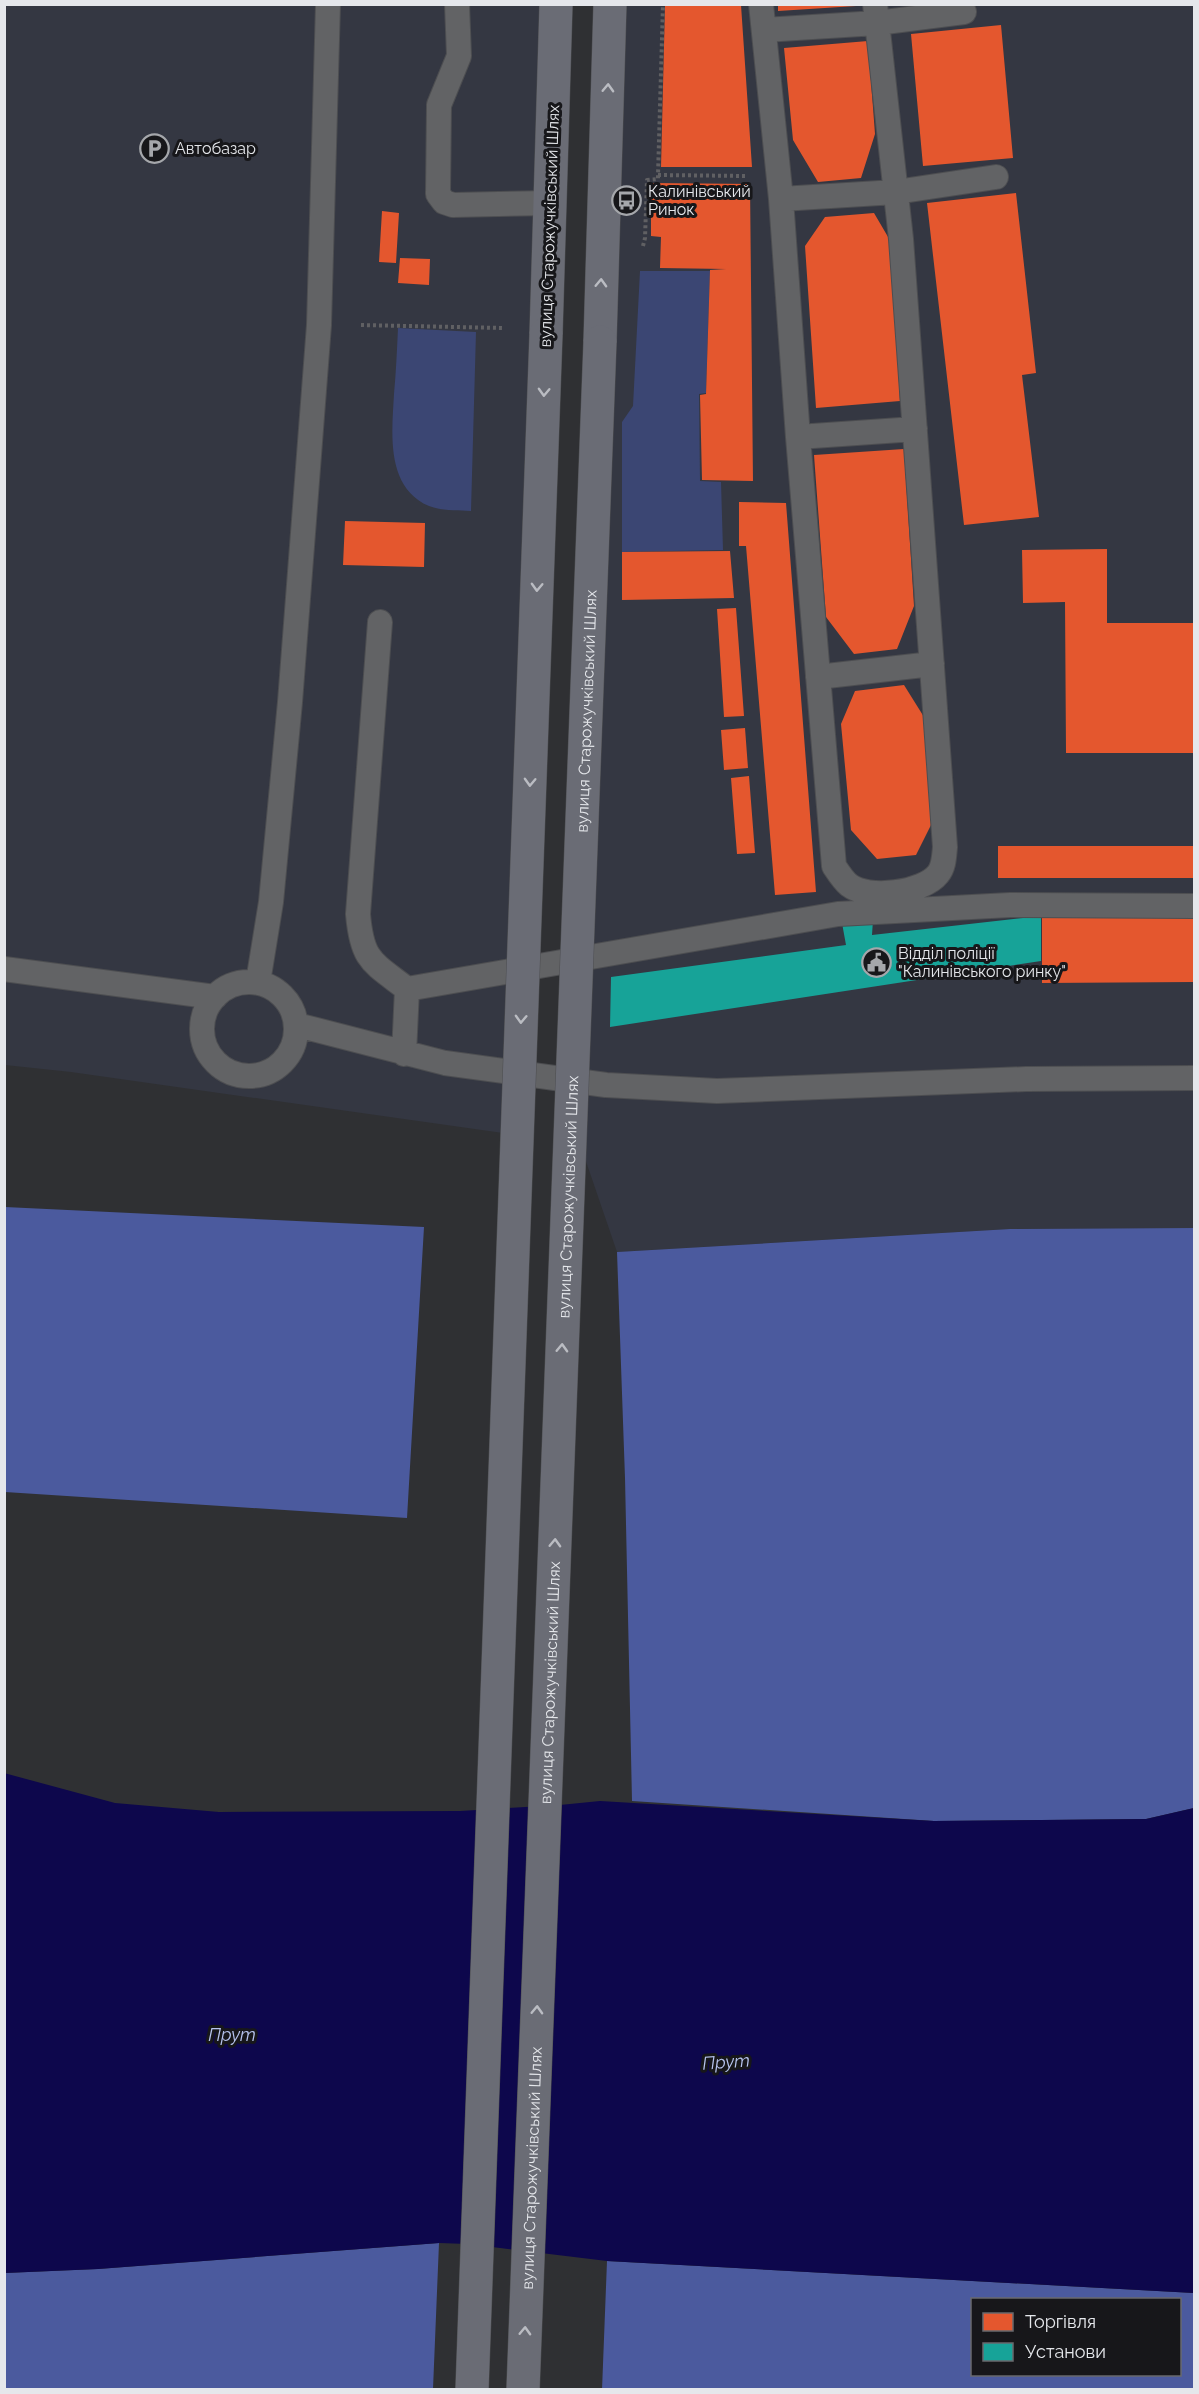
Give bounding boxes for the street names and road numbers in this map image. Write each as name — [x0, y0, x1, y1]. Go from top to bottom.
street label: вулиця Старожучківський Шлях — [536, 104, 563, 348]
street label: вулиця Старожучківський Шлях — [573, 589, 601, 833]
street label: вулиця Старожучківський Шлях — [554, 1075, 582, 1319]
street label: вулиця Старожучківський Шлях — [536, 1561, 564, 1804]
street label: вулиця Старожучківський Шлях — [518, 2046, 546, 2290]

